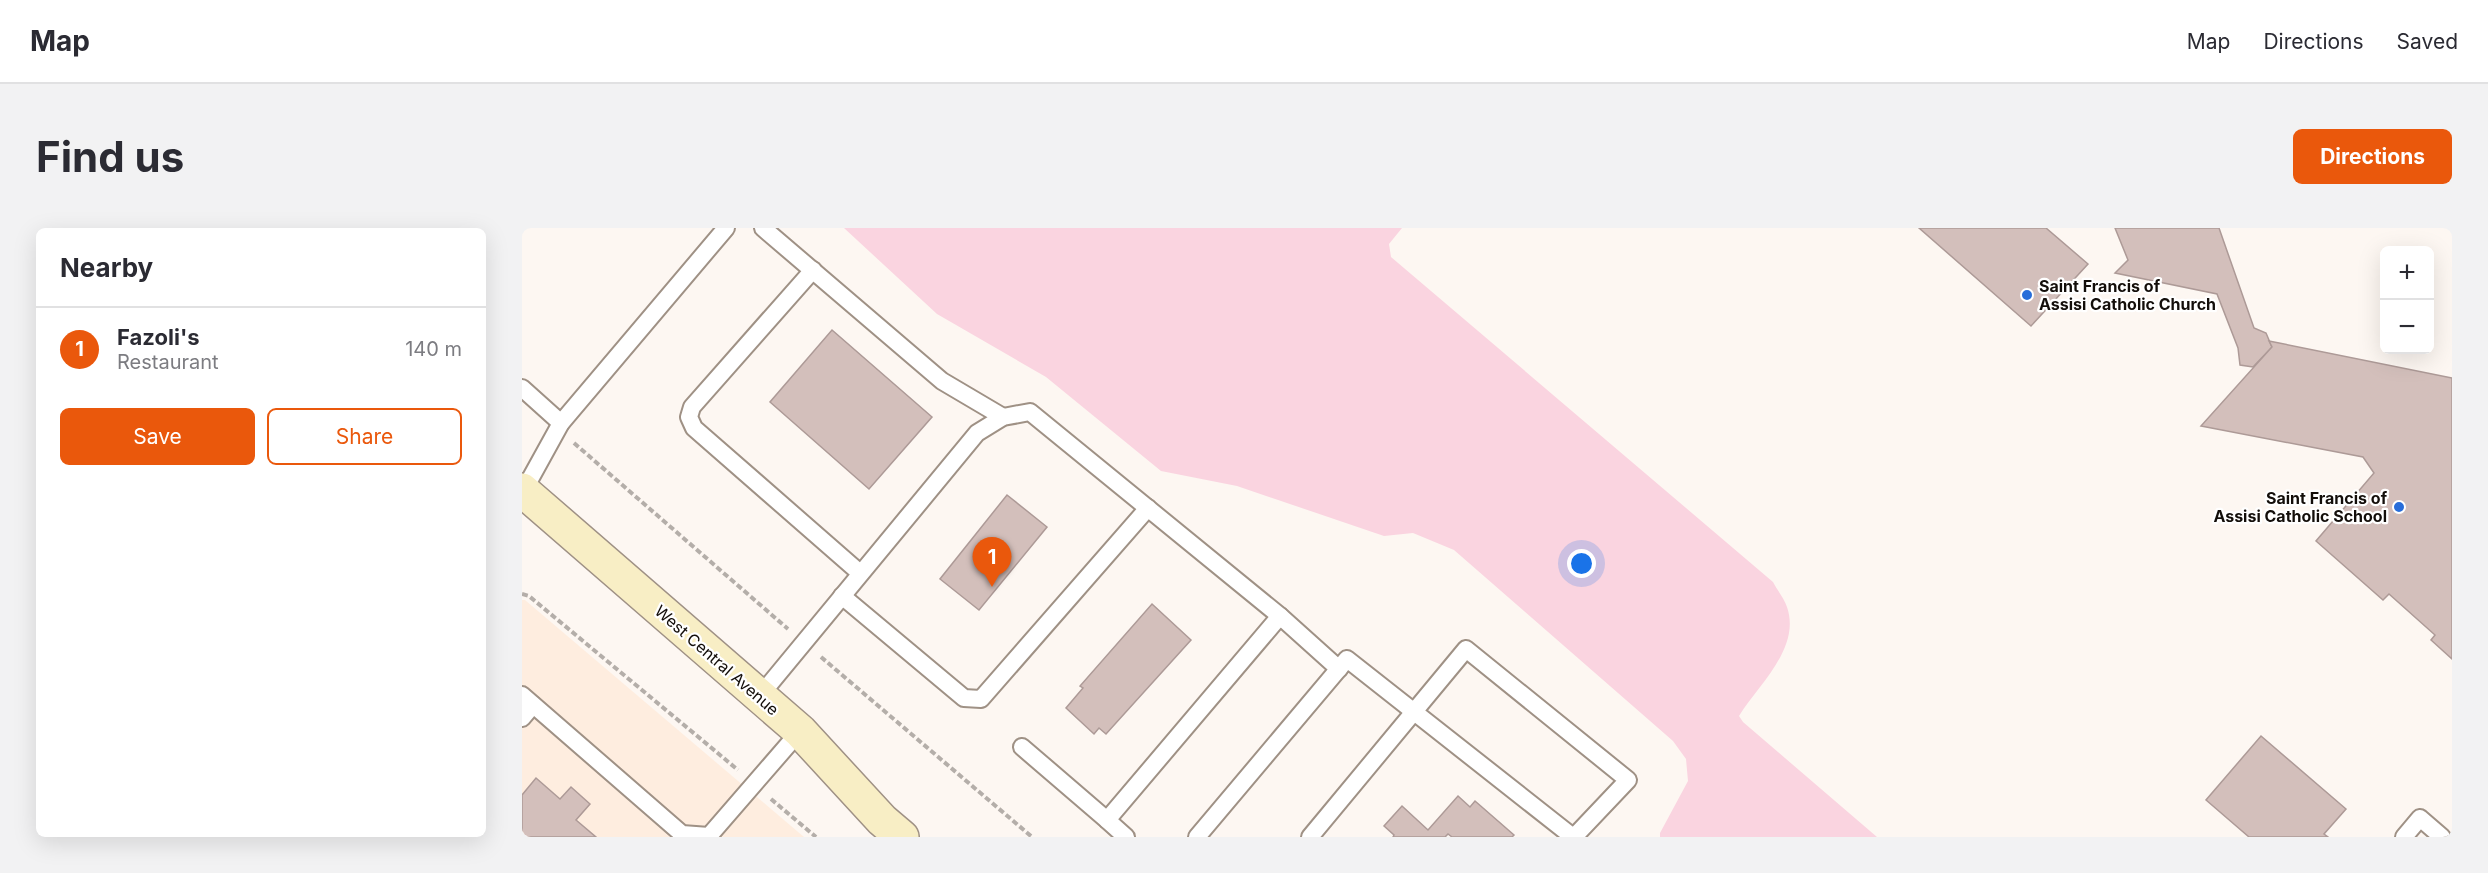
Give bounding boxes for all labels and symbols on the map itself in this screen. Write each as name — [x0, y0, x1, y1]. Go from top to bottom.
place label: Saint Francis of Assisi Catholic Church — [2039, 276, 2216, 314]
marker: Saint Francis of Assisi Catholic Church — [2020, 288, 2034, 302]
place label: Saint Francis of Assisi Catholic School — [2213, 488, 2388, 526]
marker: Saint Francis of Assisi Catholic School — [2392, 500, 2406, 514]
pin: 1 — [972, 538, 1012, 587]
your location — [1567, 549, 1596, 578]
street label: West Central Avenue — [651, 601, 783, 719]

